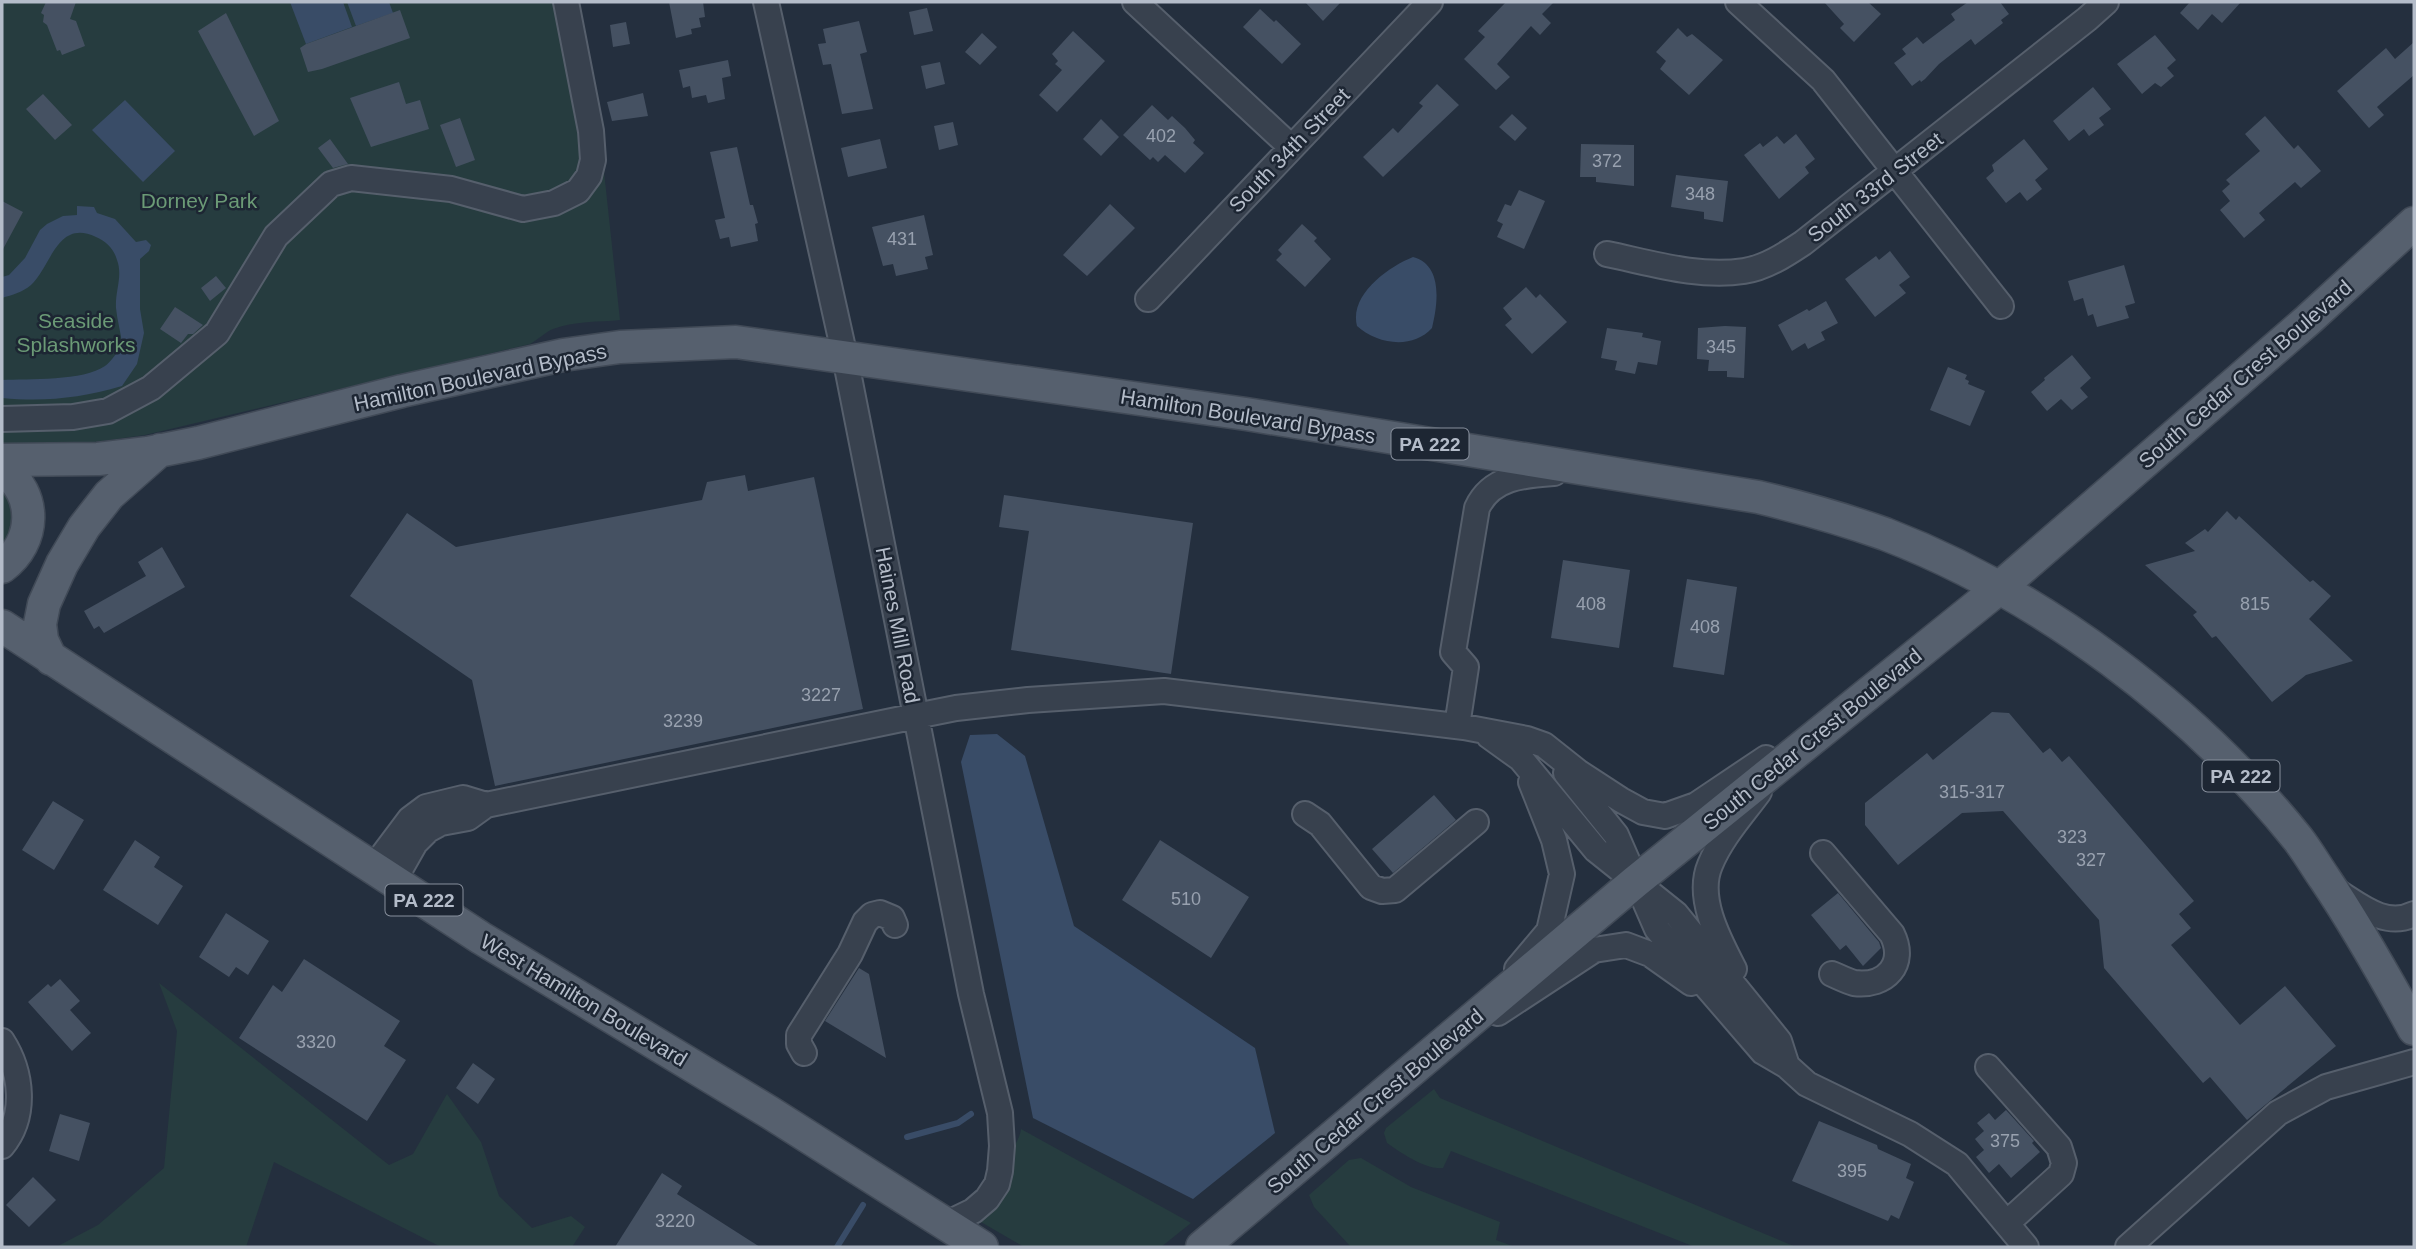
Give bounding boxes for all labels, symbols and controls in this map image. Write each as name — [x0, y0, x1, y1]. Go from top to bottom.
street label: South 34th Street — [1224, 83, 1354, 217]
house number: 402 — [1146, 126, 1176, 146]
street label: South 33rd Street — [1803, 127, 1947, 247]
house number: 372 — [1592, 151, 1622, 171]
house number: 348 — [1685, 184, 1715, 204]
park label: Dorney Park — [141, 189, 258, 212]
house number: 431 — [887, 229, 917, 249]
street label: South Cedar Crest Boulevard — [2134, 275, 2356, 473]
park label: Seaside Splashworks — [16, 309, 136, 356]
house number: 345 — [1706, 337, 1736, 357]
street label: Hamilton Boulevard Bypass — [351, 339, 609, 415]
street label: Hamilton Boulevard Bypass — [1119, 384, 1377, 448]
road number: PA 222 — [1392, 428, 1468, 460]
street label: Haines Mill Road — [872, 545, 924, 705]
house number: 408 — [1576, 594, 1606, 614]
house number: 815 — [2240, 594, 2270, 614]
house number: 408 — [1690, 617, 1720, 637]
street label: South Cedar Crest Boulevard — [1698, 644, 1926, 834]
house number: 3227 — [801, 685, 841, 705]
house number: 3239 — [663, 711, 703, 731]
road number: PA 222 — [2202, 761, 2280, 792]
house number: 315-317 — [1939, 782, 2005, 802]
house number: 323 — [2057, 827, 2087, 847]
house number: 327 — [2076, 850, 2106, 870]
road number: PA 222 — [386, 885, 462, 916]
house number: 510 — [1171, 889, 1201, 909]
street label: West Hamilton Boulevard — [477, 929, 691, 1071]
street label: South Cedar Crest Boulevard — [1263, 1004, 1487, 1198]
house number: 3320 — [296, 1032, 336, 1052]
house number: 375 — [1990, 1131, 2020, 1151]
house number: 395 — [1837, 1161, 1867, 1181]
house number: 3220 — [655, 1211, 695, 1231]

